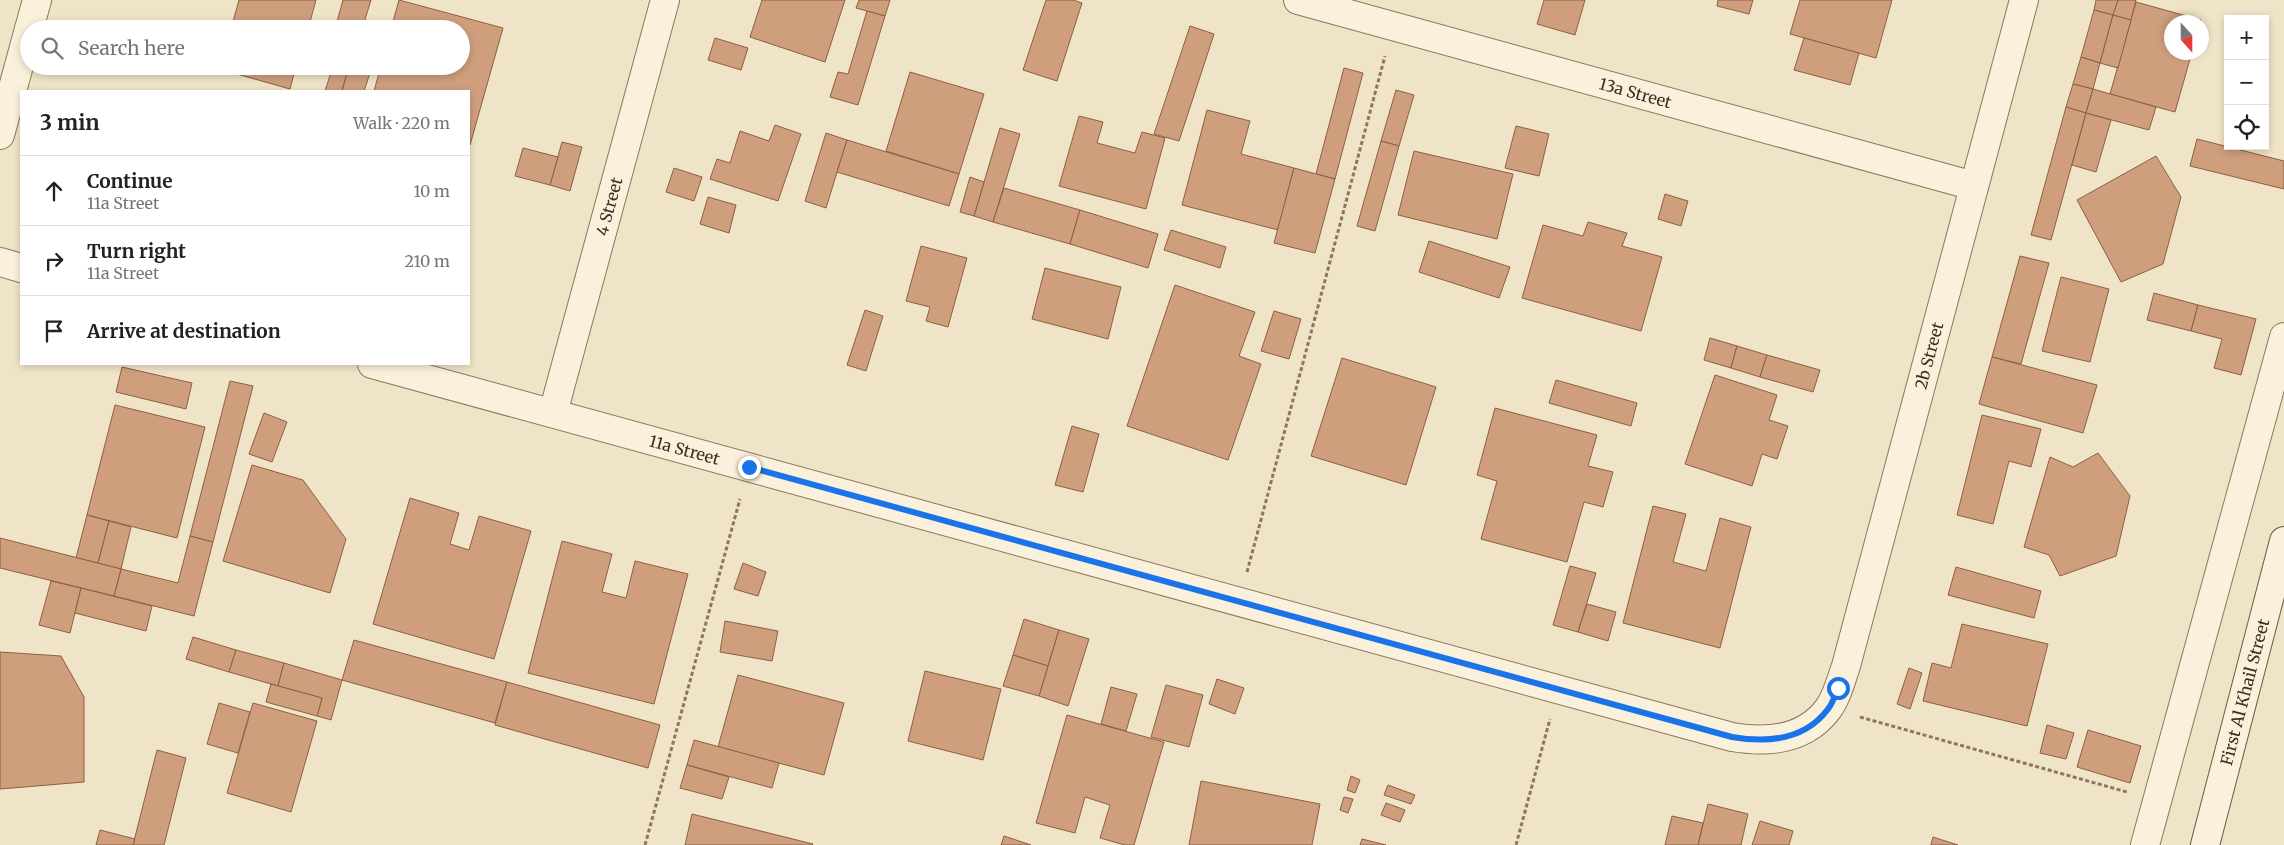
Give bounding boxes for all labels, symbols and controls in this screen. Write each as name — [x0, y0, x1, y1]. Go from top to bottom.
north arrow — [2164, 15, 2209, 60]
map controls — [2224, 15, 2269, 150]
button: + — [2224, 15, 2269, 60]
search box — [20, 20, 470, 75]
icon: search — [38, 34, 66, 62]
text: Search here — [78, 36, 185, 60]
button: − — [2224, 60, 2269, 105]
street label: 13a Street — [1597, 73, 1675, 113]
button: locate — [2224, 105, 2269, 150]
text: 3 min — [40, 109, 99, 136]
text: Walk · 220 m — [353, 113, 450, 133]
text: Continue — [87, 169, 173, 193]
street label: 4 Street — [592, 174, 627, 238]
icon: ahead — [40, 177, 68, 205]
text: 10 m — [413, 181, 450, 201]
text: 11a Street — [87, 193, 159, 213]
text: Turn right — [87, 239, 186, 263]
icon: right — [40, 247, 68, 275]
text: 210 m — [405, 251, 450, 271]
text: 11a Street — [87, 263, 159, 283]
icon: arrive — [40, 317, 68, 345]
text: Arrive at destination — [87, 319, 281, 343]
street label: 2b Street — [1910, 319, 1948, 391]
street label: 11a Street — [647, 431, 723, 469]
route end — [738, 456, 761, 479]
street label: First Al Khail Street — [2216, 616, 2274, 767]
route start — [1827, 677, 1850, 700]

